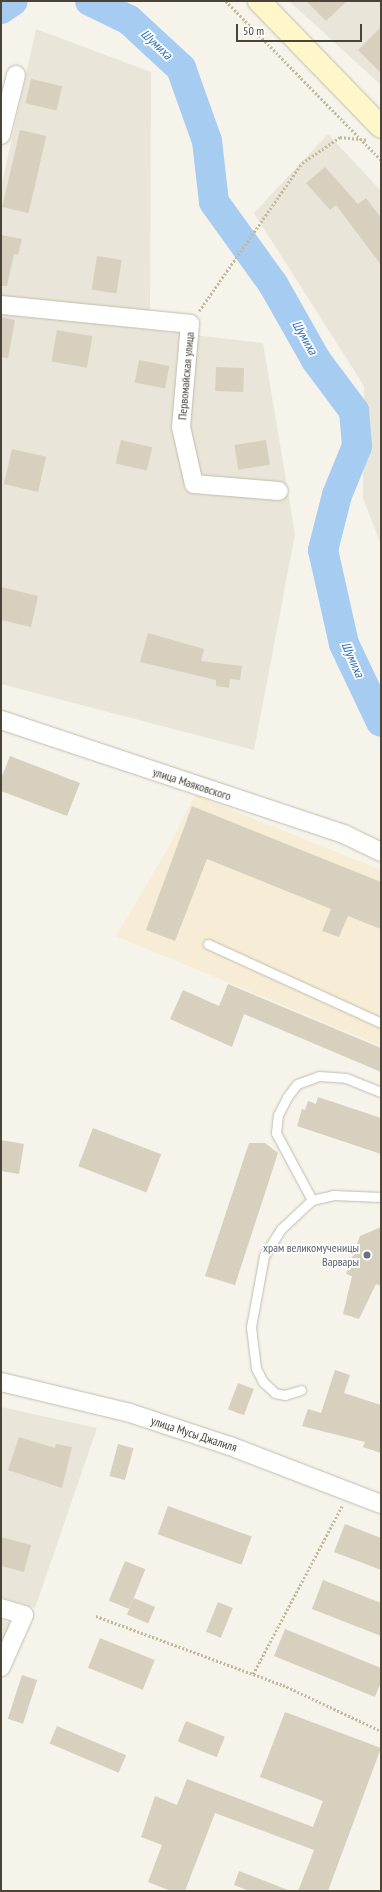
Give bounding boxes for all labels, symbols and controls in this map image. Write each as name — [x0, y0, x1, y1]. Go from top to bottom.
scale bar — [238, 16, 364, 42]
text: 50 m — [243, 23, 264, 38]
water label: Шумиха — [137, 27, 175, 63]
water label: Шумиха — [288, 318, 320, 358]
street label: Первомайская улица — [175, 331, 197, 421]
water label: Шумиха — [337, 640, 367, 680]
street label: улица Маяковского — [151, 765, 233, 803]
place label: храм великомученицы Варвары — [263, 1241, 359, 1269]
marker: храм великомученицы Варвары — [362, 1250, 372, 1260]
street label: улица Мусы Джалиля — [149, 1413, 239, 1455]

